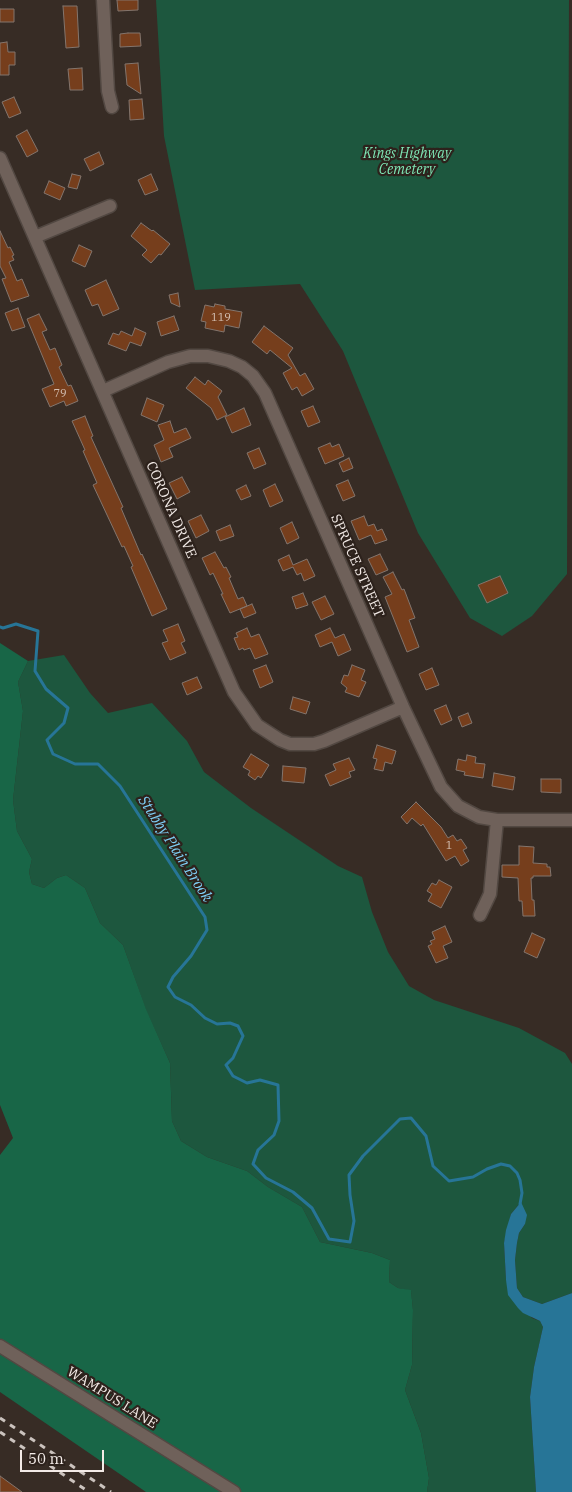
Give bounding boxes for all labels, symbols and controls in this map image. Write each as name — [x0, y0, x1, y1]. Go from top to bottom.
park label: Kings Highway Cemetery — [363, 146, 451, 178]
house number: 119 — [211, 311, 231, 325]
house number: 79 — [53, 387, 67, 401]
street label: CORONA DRIVE — [142, 459, 200, 561]
street label: SPRUCE STREET — [327, 512, 387, 620]
water label: Stubby Plain Brook — [134, 792, 216, 906]
house number: 1 — [446, 839, 452, 853]
street label: WAMPUS LANE — [64, 1364, 160, 1432]
scale bar — [22, 1440, 106, 1472]
text: 50 m — [28, 1449, 64, 1468]

